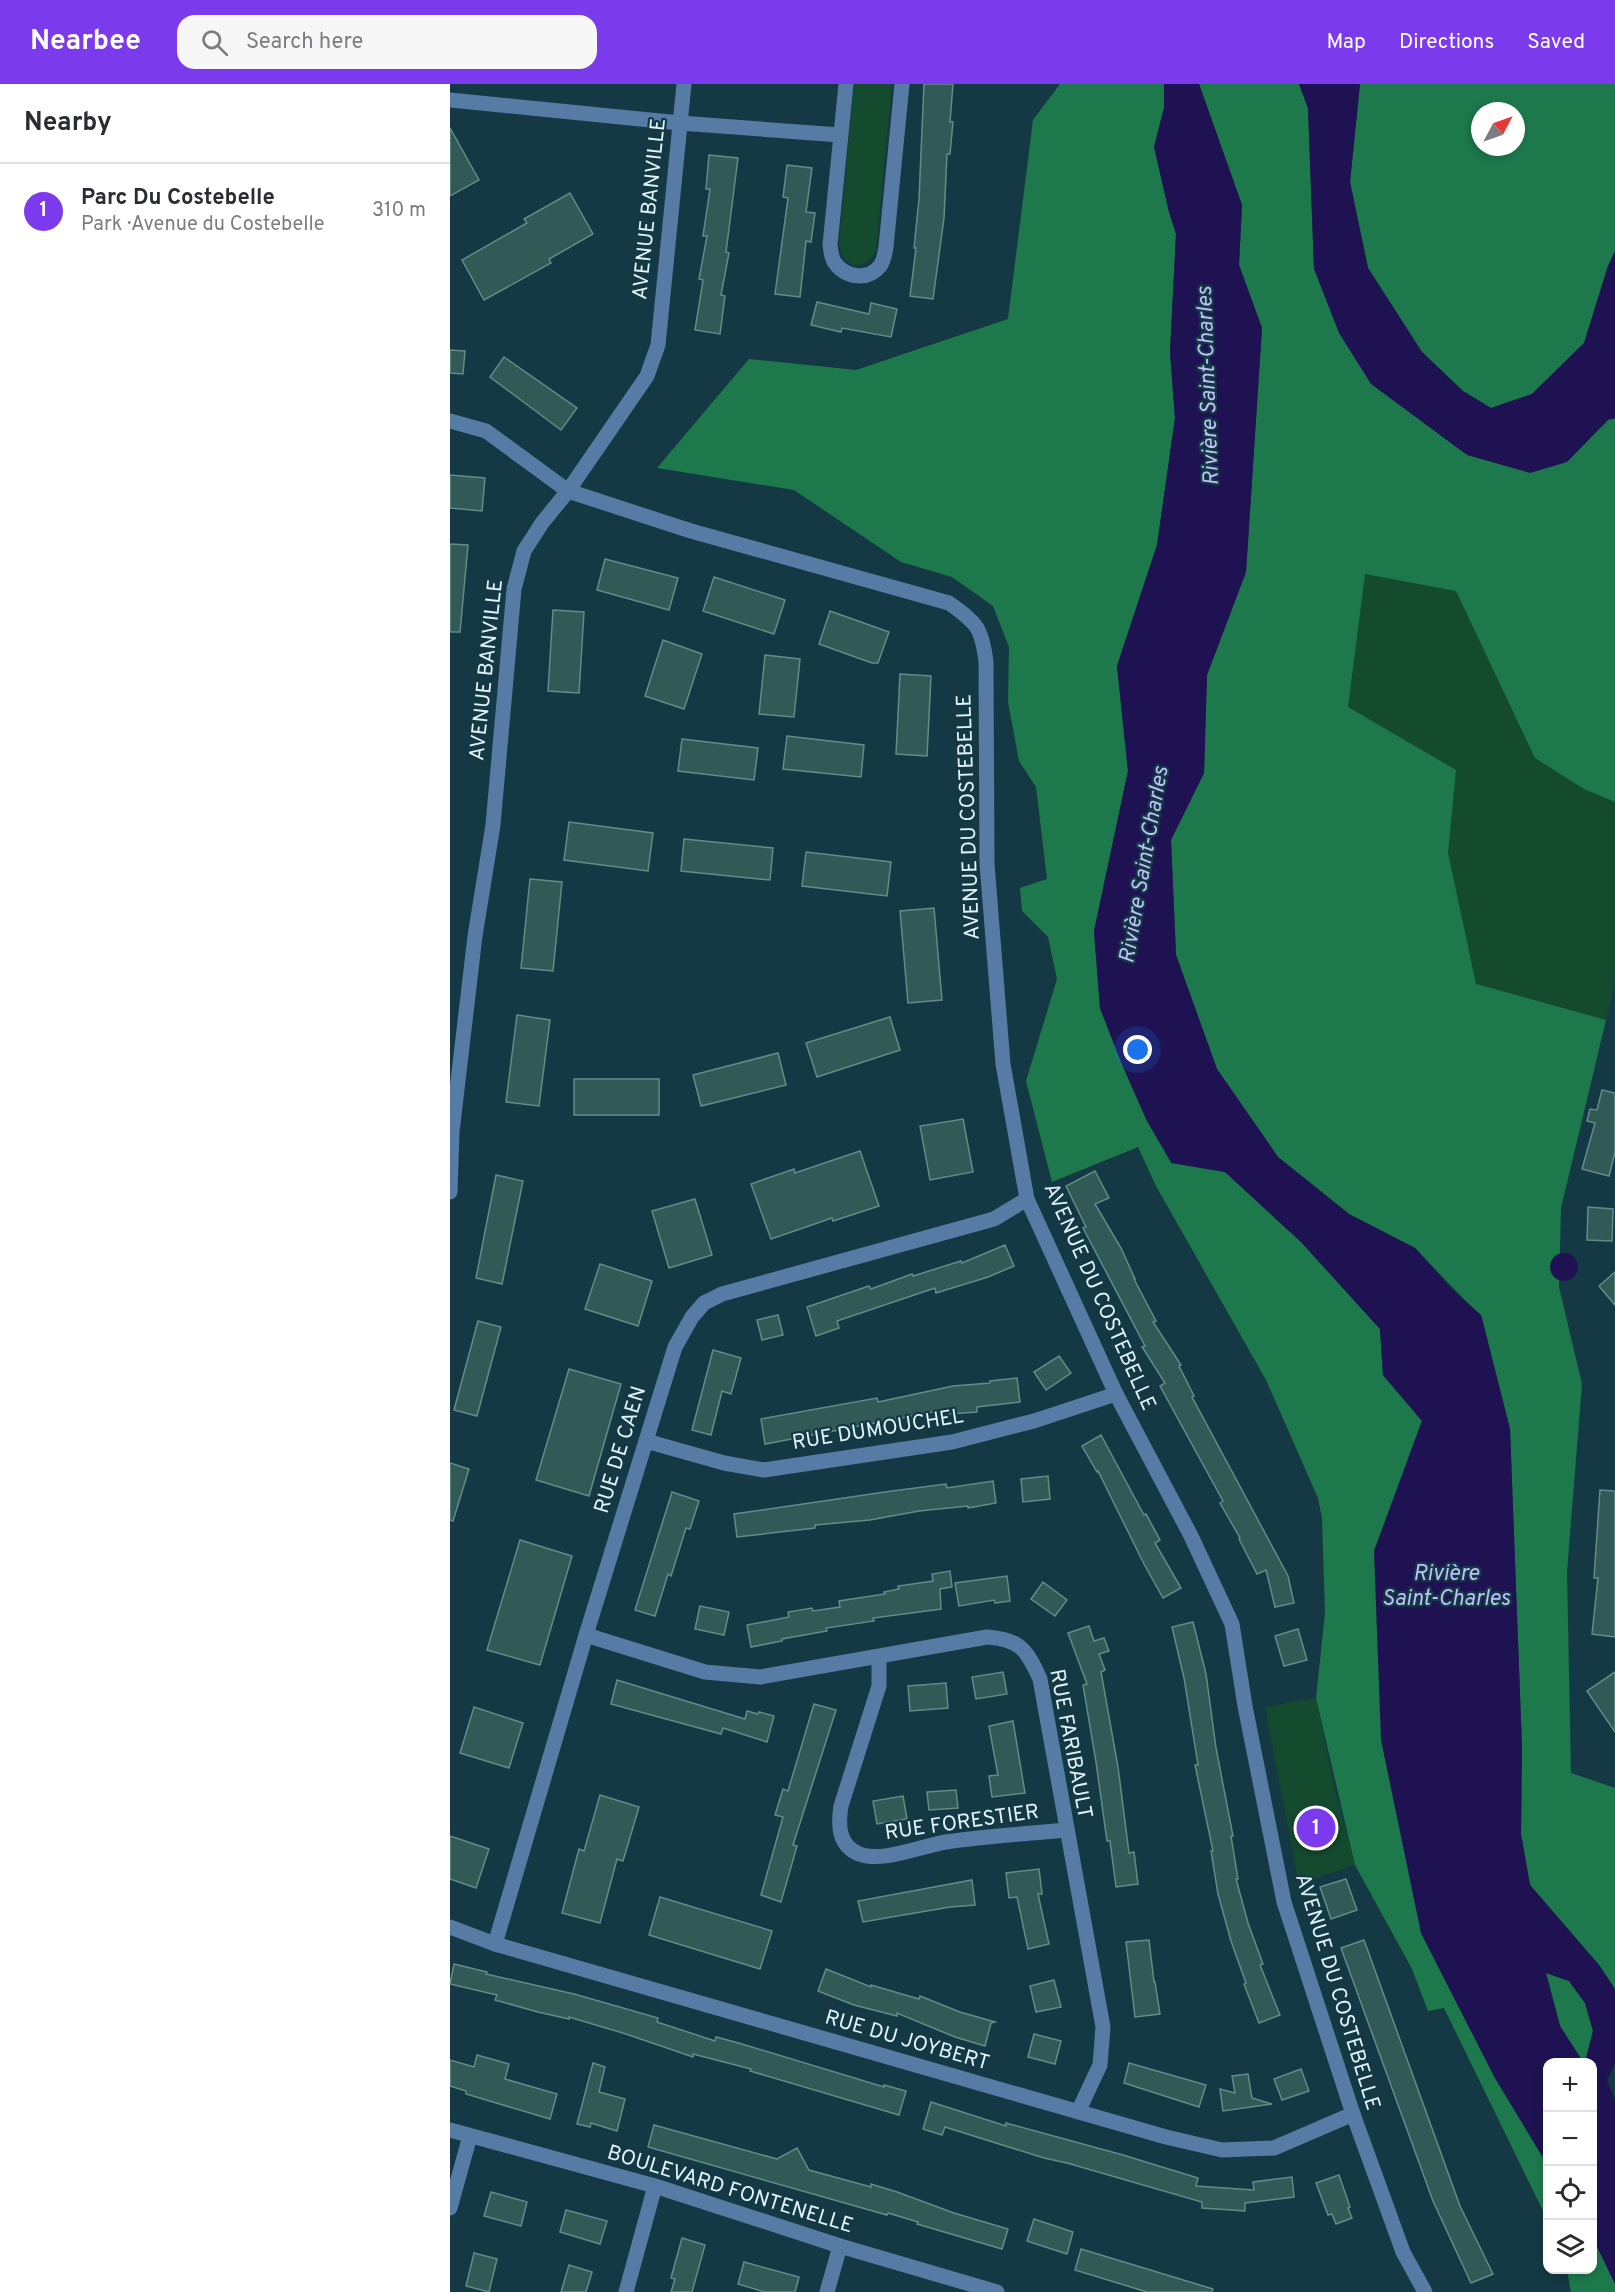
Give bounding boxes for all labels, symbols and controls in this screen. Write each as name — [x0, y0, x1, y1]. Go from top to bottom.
search box — [177, 15, 597, 69]
text: Nearbee — [30, 24, 141, 60]
icon: search — [198, 26, 231, 59]
text: Search here — [246, 29, 363, 56]
text: Map — [1326, 29, 1366, 56]
text: Directions — [1399, 29, 1494, 56]
text: Saved — [1527, 29, 1585, 56]
north arrow — [1471, 102, 1525, 156]
text: Nearby — [24, 107, 112, 140]
street label: AVENUE BANVILLE — [627, 117, 673, 301]
text: Parc Du Costebelle — [81, 185, 275, 212]
text: 1 — [40, 198, 48, 224]
text: 310 m — [372, 198, 426, 224]
text: Park · Avenue du Costebelle — [81, 212, 325, 238]
water label: Rivière Saint-Charles — [1192, 285, 1226, 486]
street label: AVENUE BANVILLE — [464, 578, 510, 762]
street label: AVENUE DU COSTEBELLE — [951, 694, 987, 940]
water label: Rivière Saint-Charles — [1114, 763, 1176, 966]
your location — [1123, 1035, 1152, 1064]
street label: AVENUE DU COSTEBELLE — [1037, 1179, 1161, 1415]
street label: RUE DE CAEN — [589, 1383, 653, 1517]
street label: RUE DUMOUCHEL — [790, 1403, 966, 1457]
water label: Rivière Saint-Charles — [1382, 1561, 1511, 1613]
street label: RUE FARIBAULT — [1042, 1667, 1098, 1821]
street label: RUE FORESTIER — [883, 1799, 1041, 1847]
pin: 1 — [1296, 1806, 1336, 1850]
street label: AVENUE DU COSTEBELLE — [1288, 1870, 1386, 2114]
street label: RUE DU JOYBERT — [821, 2005, 993, 2077]
map controls — [1543, 2058, 1597, 2274]
button: + — [1543, 2058, 1597, 2112]
button: − — [1543, 2112, 1597, 2166]
street label: BOULEVARD FONTENELLE — [604, 2140, 856, 2240]
button: locate — [1543, 2166, 1597, 2220]
button: layers — [1543, 2220, 1597, 2274]

